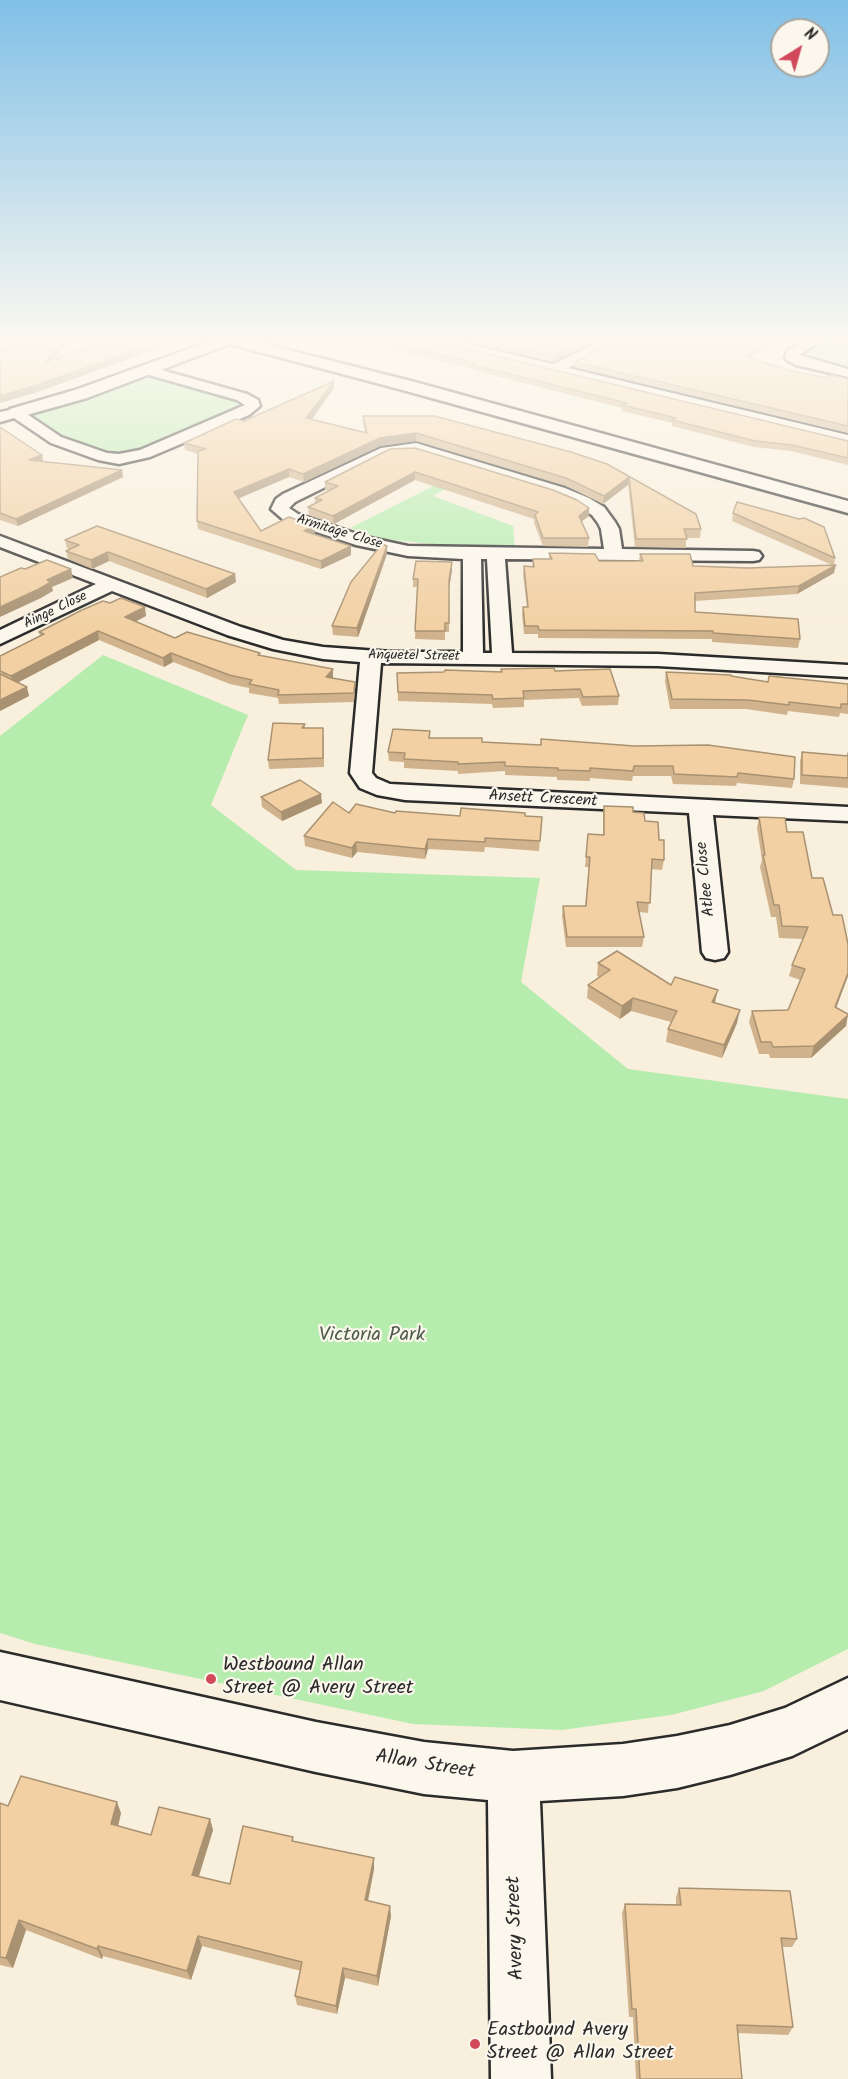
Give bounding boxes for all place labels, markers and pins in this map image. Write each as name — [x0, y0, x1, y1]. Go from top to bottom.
place label: Westbound Allan Street @ Avery Street — [223, 1655, 413, 1702]
marker: Westbound Allan Street @ Avery Street — [204, 1672, 218, 1686]
place label: Eastbound Avery Street @ Allan Street — [487, 2020, 674, 2067]
marker: Eastbound Avery Street @ Allan Street — [468, 2037, 482, 2051]

